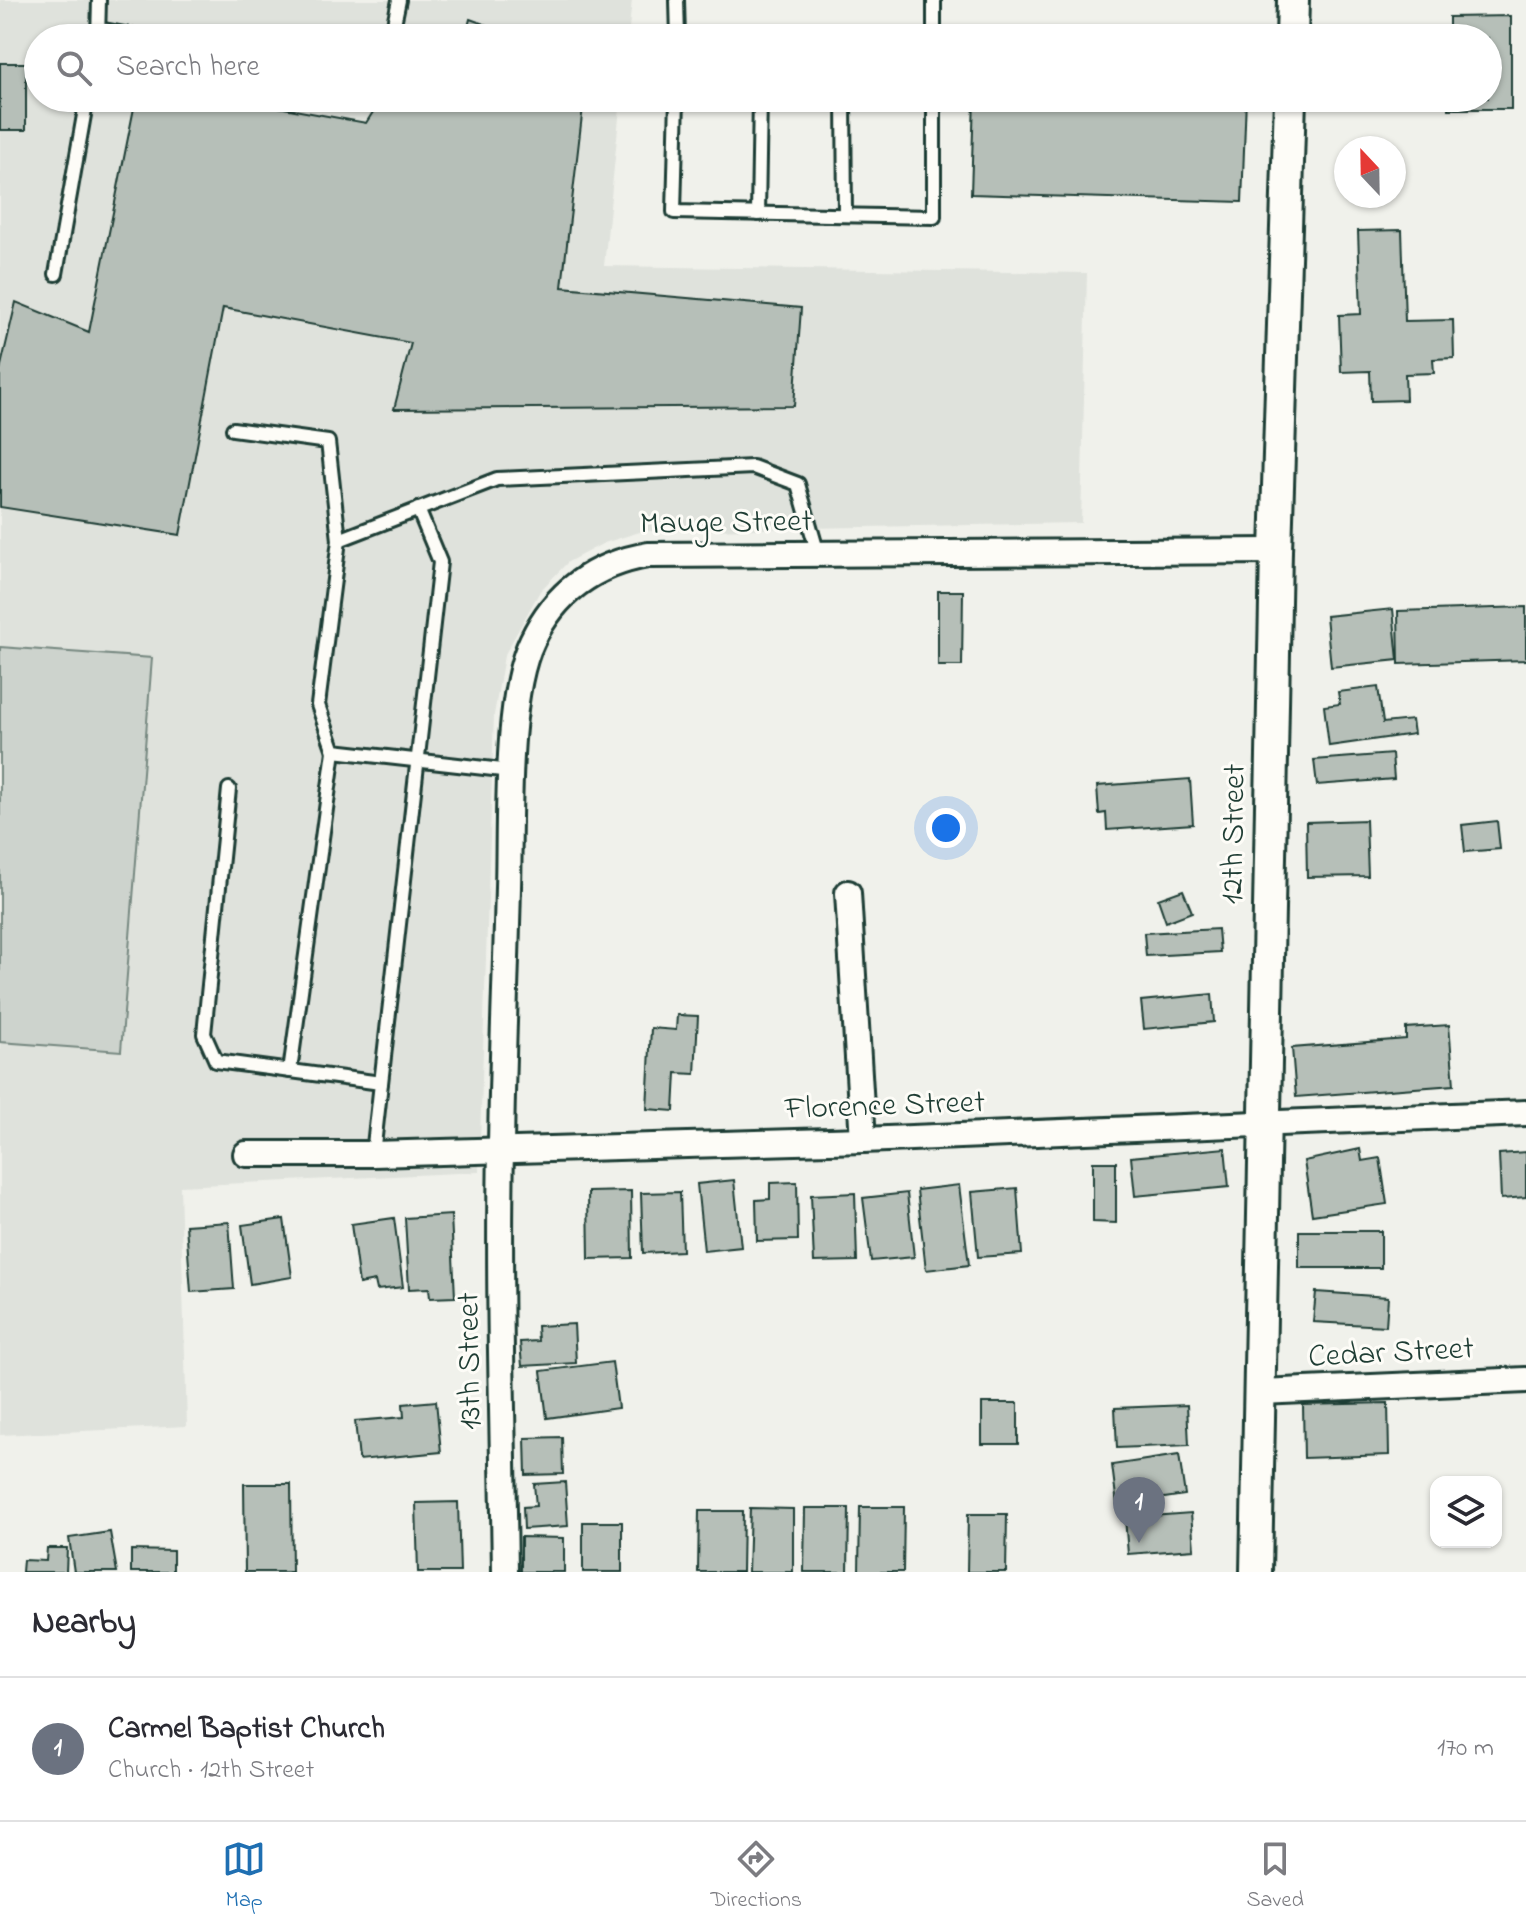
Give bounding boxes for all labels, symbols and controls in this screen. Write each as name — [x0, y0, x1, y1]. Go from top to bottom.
search box — [24, 24, 1502, 112]
icon: search — [52, 46, 96, 90]
text: Search here — [116, 46, 260, 90]
north arrow — [1334, 136, 1406, 208]
street label: Mauge Street — [639, 499, 813, 549]
street label: 12th Street — [1210, 763, 1260, 905]
your location — [926, 808, 966, 848]
street label: Florence Street — [783, 1080, 986, 1134]
street label: 13th Street — [446, 1291, 496, 1430]
street label: Cedar Street — [1307, 1326, 1475, 1382]
map controls — [1430, 1476, 1502, 1548]
button: layers — [1430, 1476, 1502, 1548]
pin: 1 — [1113, 1477, 1165, 1543]
text: Nearby — [32, 1599, 136, 1649]
text: Carmel Baptist Church — [108, 1708, 385, 1752]
text: 1 — [54, 1730, 62, 1768]
text: 170 m — [1437, 1730, 1494, 1768]
text: Church · 12th Street — [108, 1752, 314, 1790]
tab: Map — [222, 1837, 266, 1917]
tab: Directions — [711, 1837, 802, 1917]
tab: Saved — [1246, 1837, 1304, 1917]

